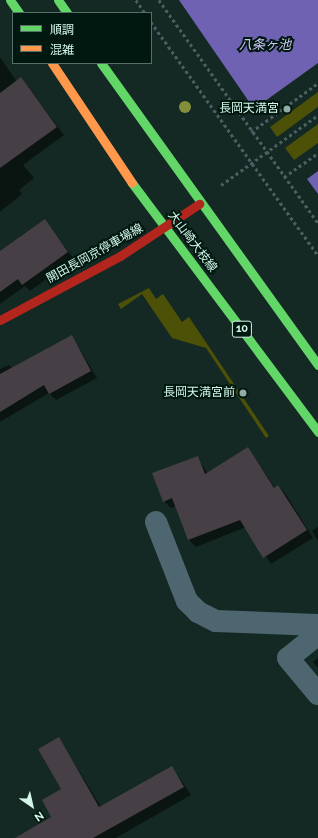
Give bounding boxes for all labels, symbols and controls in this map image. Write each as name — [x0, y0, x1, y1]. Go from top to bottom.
legend — [12, 12, 152, 64]
text: 順調 — [50, 23, 74, 37]
water label: 八条ヶ池 — [239, 37, 291, 53]
text: 混雑 — [50, 43, 74, 57]
place label: 長岡天満宮 — [219, 102, 279, 116]
marker: 長岡天満宮 — [282, 104, 292, 114]
street label: 大山崎大枝線 — [165, 209, 219, 275]
street label: 開田長岡京停車場線 — [44, 222, 146, 286]
road number: 10 — [231, 320, 253, 338]
place label: 長岡天満宮前 — [163, 386, 235, 400]
marker: 長岡天満宮前 — [238, 388, 248, 398]
north arrow — [12, 786, 52, 826]
text: N — [32, 809, 46, 824]

